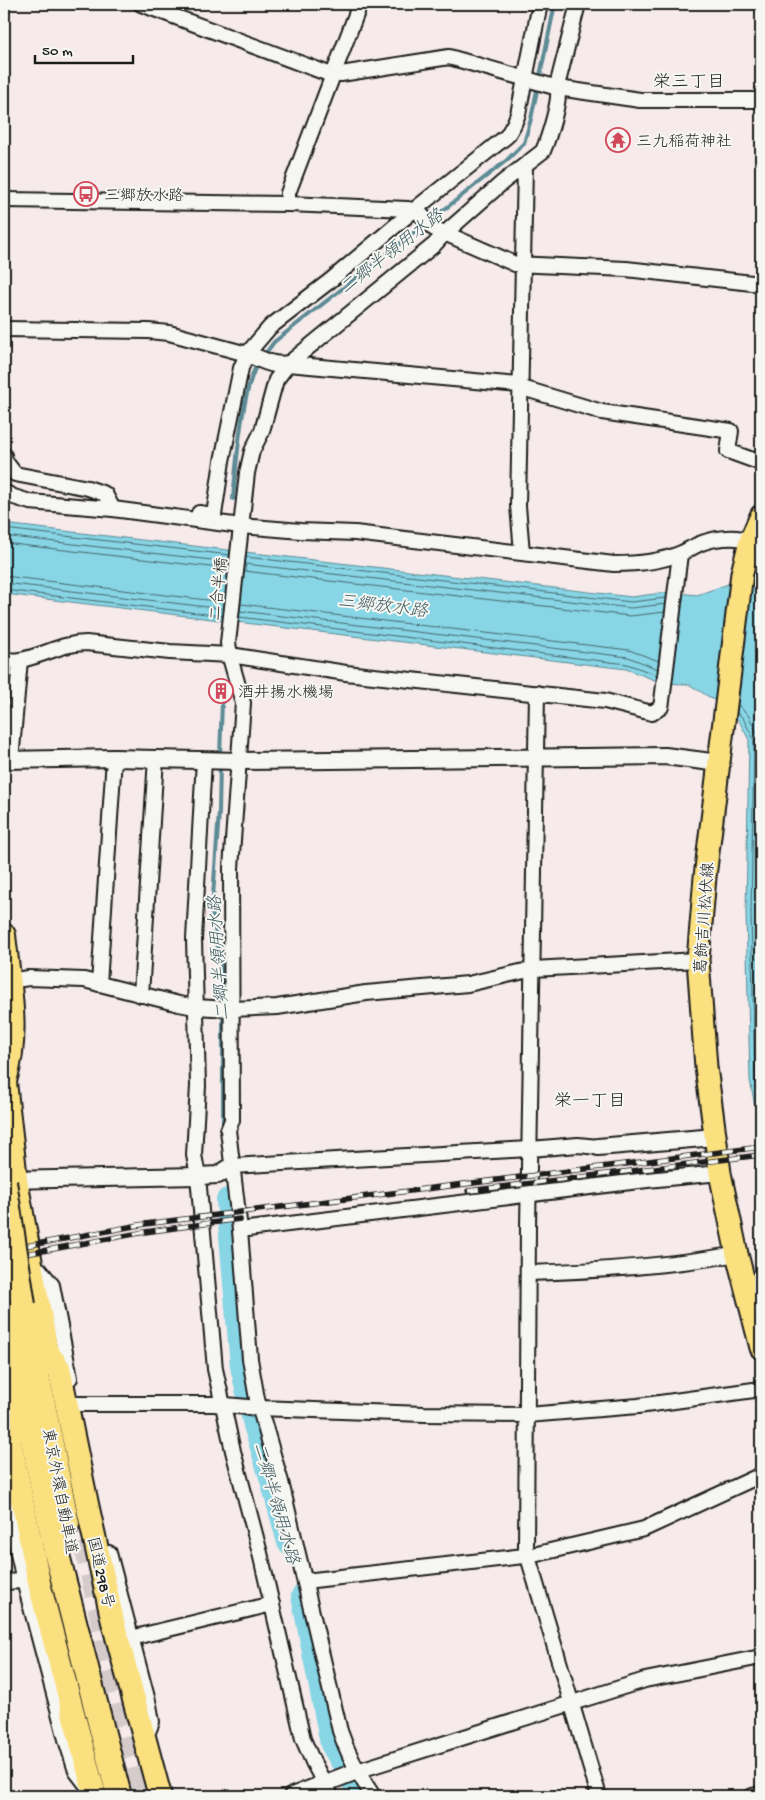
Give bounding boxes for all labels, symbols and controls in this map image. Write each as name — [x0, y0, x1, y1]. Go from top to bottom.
scale bar — [35, 32, 132, 64]
text: 50 m — [42, 43, 73, 61]
district label: 栄三丁目 — [653, 72, 725, 94]
temple icon: 三九稲荷神社 — [605, 127, 631, 153]
place label: 三九稲荷神社 — [636, 133, 732, 153]
bus stop icon: 三郷放水路 — [73, 181, 99, 207]
place label: 三郷放水路 — [104, 187, 184, 207]
water label: 二郷半領用水路 — [336, 205, 449, 300]
street label: 二合半橋 — [207, 556, 233, 622]
water label: 三郷放水路 — [337, 591, 430, 624]
building icon: 酒井揚水機場 — [208, 678, 234, 704]
place label: 酒井揚水機場 — [238, 684, 334, 704]
street label: 葛飾吉川松伏線 — [691, 862, 720, 975]
water label: 二郷半領用水路 — [205, 893, 235, 1021]
district label: 栄一丁目 — [554, 1091, 626, 1113]
street label: 東京外環自動車道 — [36, 1427, 81, 1556]
water label: 二郷半領用水路 — [247, 1440, 303, 1568]
street label: 国道298号 — [81, 1535, 117, 1610]

